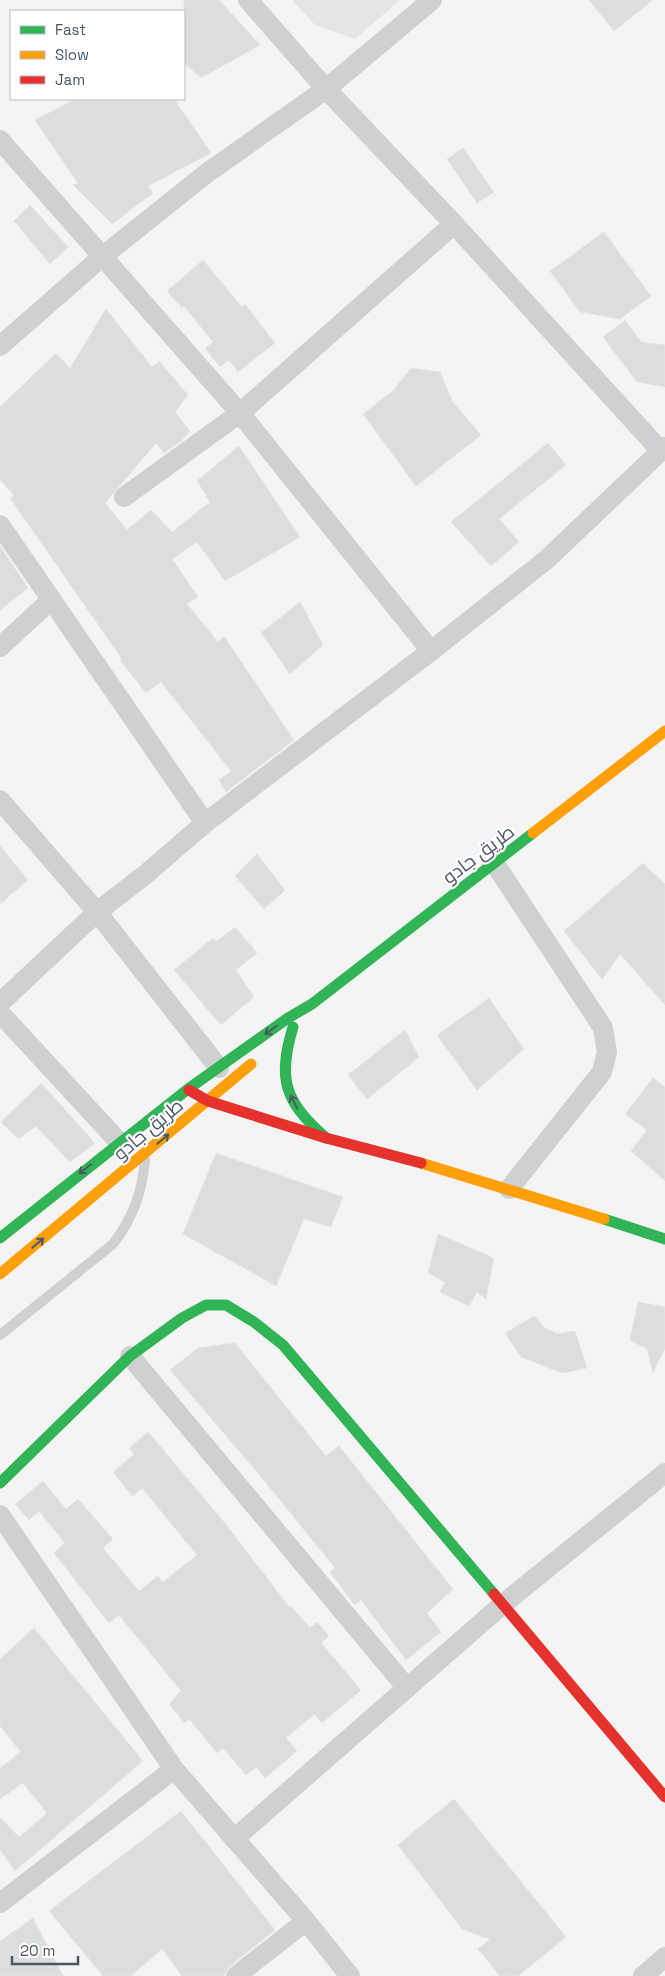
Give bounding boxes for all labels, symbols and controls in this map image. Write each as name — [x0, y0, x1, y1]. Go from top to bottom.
legend — [10, 10, 185, 100]
text: Fast — [55, 20, 86, 39]
text: Slow — [55, 45, 89, 64]
text: Jam — [55, 70, 85, 89]
street label: طريق جادو — [437, 819, 519, 890]
one-way arrow — [264, 1025, 278, 1035]
street label: طريق جادو — [108, 1093, 189, 1166]
one-way arrow — [289, 1095, 298, 1110]
one-way arrow — [156, 1134, 169, 1145]
one-way arrow — [79, 1164, 92, 1175]
one-way arrow — [31, 1237, 44, 1249]
scale bar — [12, 1934, 79, 1966]
text: 20 m — [20, 1941, 55, 1960]

